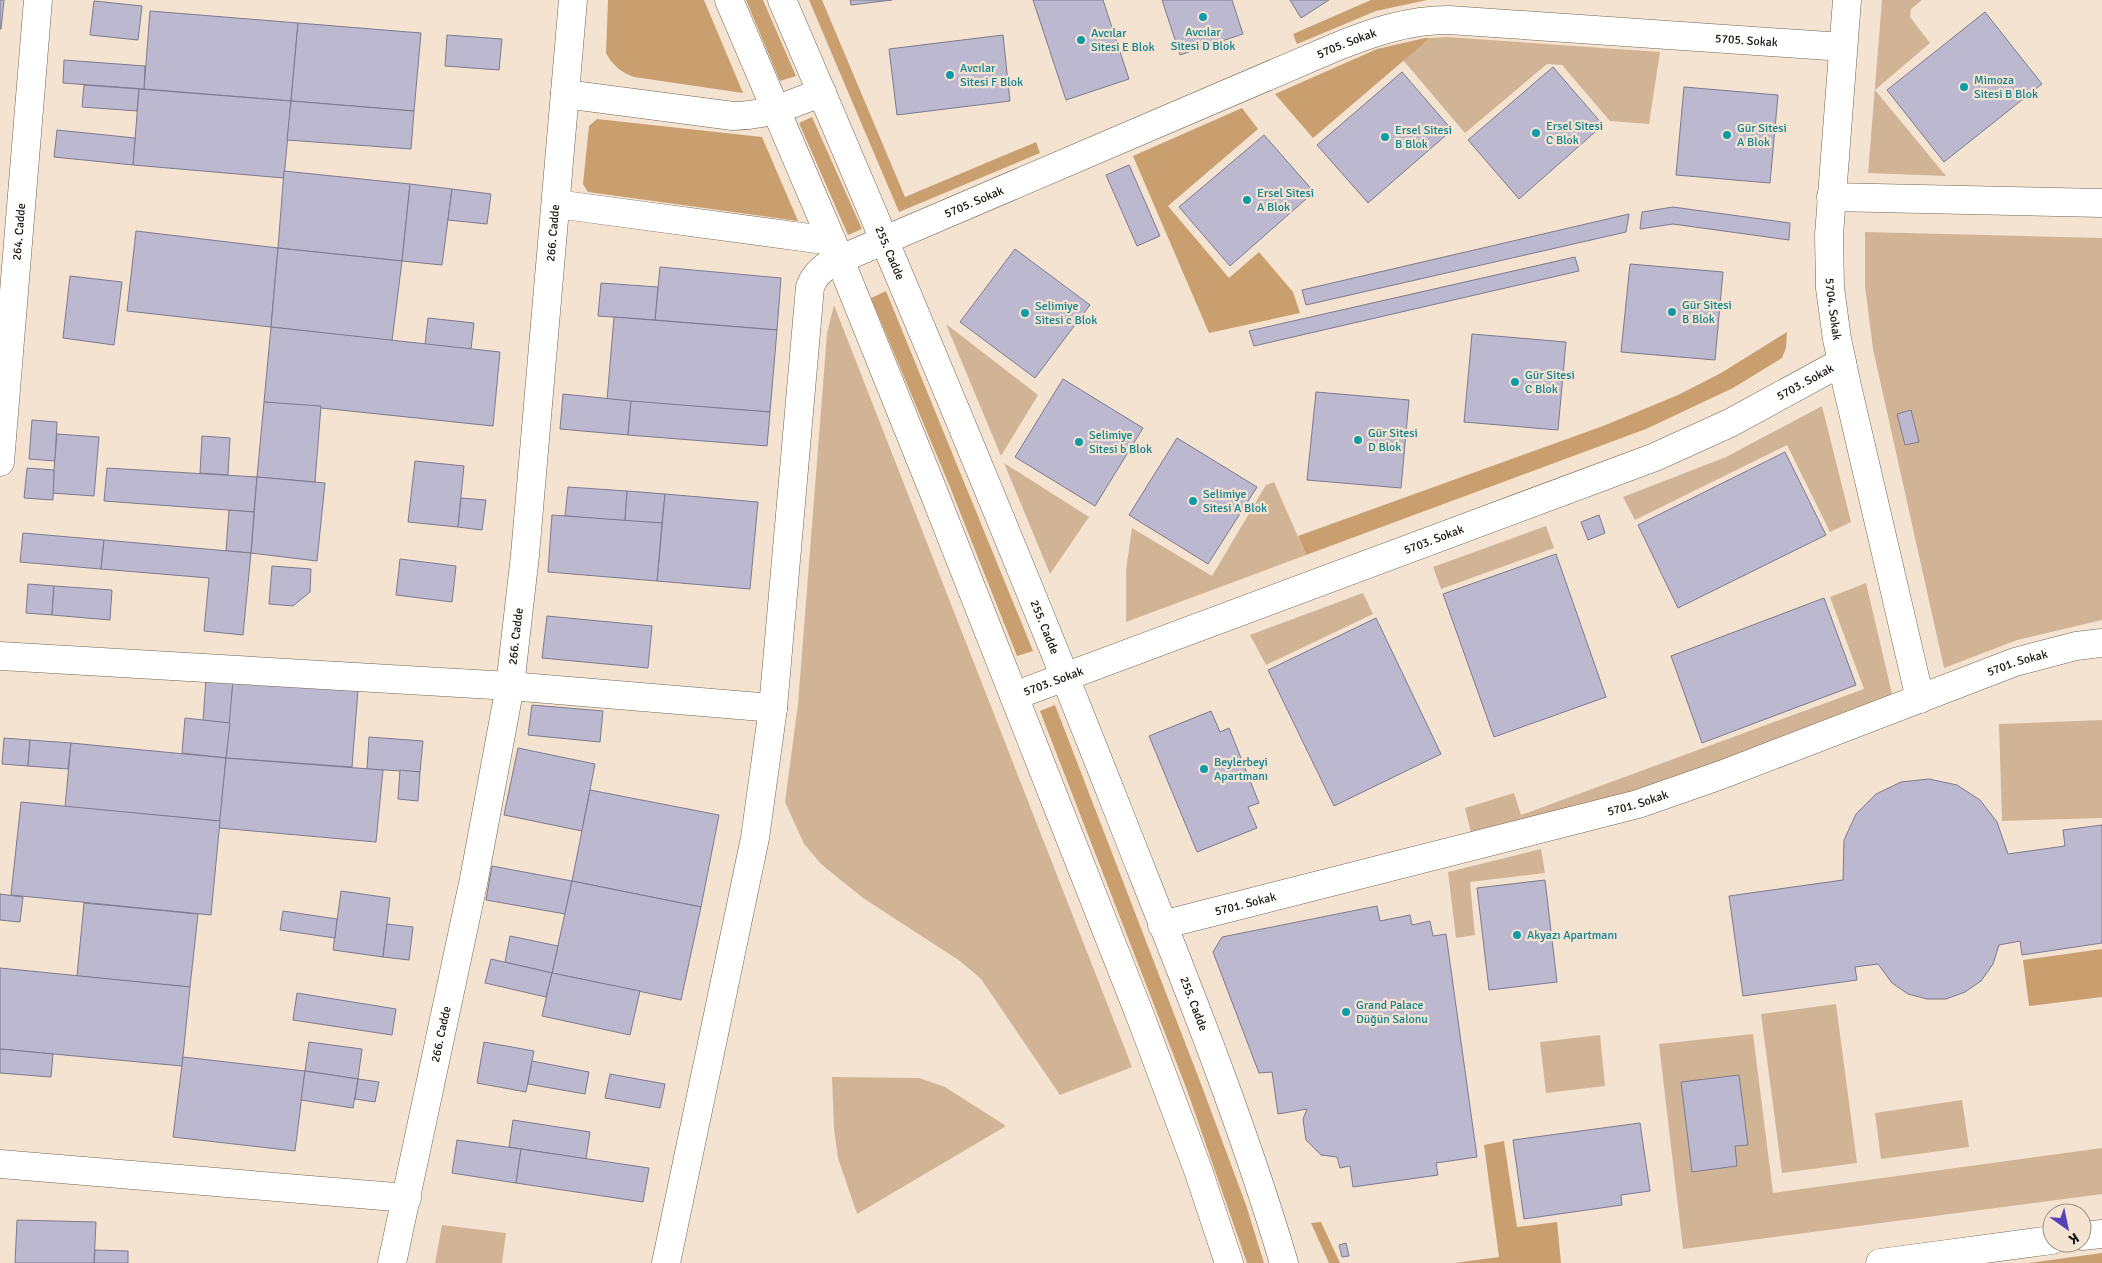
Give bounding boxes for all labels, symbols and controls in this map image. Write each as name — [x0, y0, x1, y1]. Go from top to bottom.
marker: Avcılar Sitesi D Blok — [1197, 11, 1209, 23]
place label: Avcılar Sitesi D Blok — [1171, 25, 1235, 54]
street label: 5705. Sokak — [1314, 25, 1378, 62]
place label: Avcılar Sitesi E Blok — [1091, 26, 1154, 55]
street label: 5705. Sokak — [1715, 31, 1778, 50]
marker: Avcılar Sitesi E Blok — [1075, 34, 1087, 46]
place label: Avcılar Sitesi F Blok — [960, 61, 1023, 90]
marker: Avcılar Sitesi F Blok — [944, 69, 956, 81]
place label: Mimoza Sitesi B Blok — [1974, 73, 2038, 102]
marker: Mimoza Sitesi B Blok — [1958, 81, 1970, 93]
place label: Ersel Sitesi C Blok — [1546, 119, 1603, 148]
place label: Gür Sitesi A Blok — [1737, 121, 1787, 150]
place label: Ersel Sitesi B Blok — [1395, 123, 1452, 152]
marker: Ersel Sitesi C Blok — [1530, 127, 1542, 139]
marker: Gür Sitesi A Blok — [1721, 129, 1733, 141]
marker: Ersel Sitesi B Blok — [1379, 131, 1391, 143]
street label: 5705. Sokak — [942, 183, 1006, 221]
place label: Ersel Sitesi A Blok — [1257, 186, 1314, 215]
marker: Ersel Sitesi A Blok — [1241, 194, 1253, 206]
street label: 264. Cadde — [9, 203, 29, 261]
street label: 266. Cadde — [543, 204, 563, 262]
street label: 255. Cadde — [872, 224, 908, 282]
street label: 5704. Sokak — [1822, 278, 1845, 341]
place label: Gür Sitesi B Blok — [1682, 298, 1732, 327]
place label: Selimiye Sitesi c Blok — [1035, 299, 1097, 328]
marker: Gür Sitesi B Blok — [1666, 306, 1678, 318]
marker: Selimiye Sitesi c Blok — [1019, 307, 1031, 319]
street label: 5703. Sokak — [1774, 360, 1836, 404]
place label: Gür Sitesi C Blok — [1525, 368, 1575, 397]
marker: Gür Sitesi C Blok — [1509, 376, 1521, 388]
place label: Gür Sitesi D Blok — [1368, 426, 1418, 455]
place label: Selimiye Sitesi b Blok — [1089, 428, 1152, 457]
marker: Gür Sitesi D Blok — [1352, 434, 1364, 446]
marker: Selimiye Sitesi b Blok — [1073, 436, 1085, 448]
place label: Selimiye Sitesi A Blok — [1203, 487, 1267, 516]
marker: Selimiye Sitesi A Blok — [1187, 495, 1199, 507]
street label: 5703. Sokak — [1402, 521, 1466, 557]
street label: 255. Cadde — [1027, 598, 1062, 656]
street label: 266. Cadde — [505, 607, 526, 666]
street label: 5701. Sokak — [1985, 646, 2049, 680]
street label: 5703. Sokak — [1021, 663, 1085, 699]
place label: Beylerbeyi Apartmanı — [1214, 755, 1268, 784]
marker: Beylerbeyi Apartmanı — [1198, 763, 1210, 775]
street label: 5701. Sokak — [1606, 787, 1670, 819]
street label: 5701. Sokak — [1213, 889, 1278, 919]
place label: Akyazı Apartmanı — [1527, 928, 1617, 943]
marker: Akyazı Apartmanı — [1511, 929, 1523, 941]
street label: 255. Cadde — [1177, 974, 1211, 1033]
place label: Grand Palace Düğün Salonu — [1356, 998, 1428, 1027]
street label: 266. Cadde — [428, 1005, 454, 1064]
marker: Grand Palace Düğün Salonu — [1340, 1006, 1352, 1018]
north arrow — [2042, 1203, 2092, 1253]
text: K — [2065, 1229, 2082, 1248]

